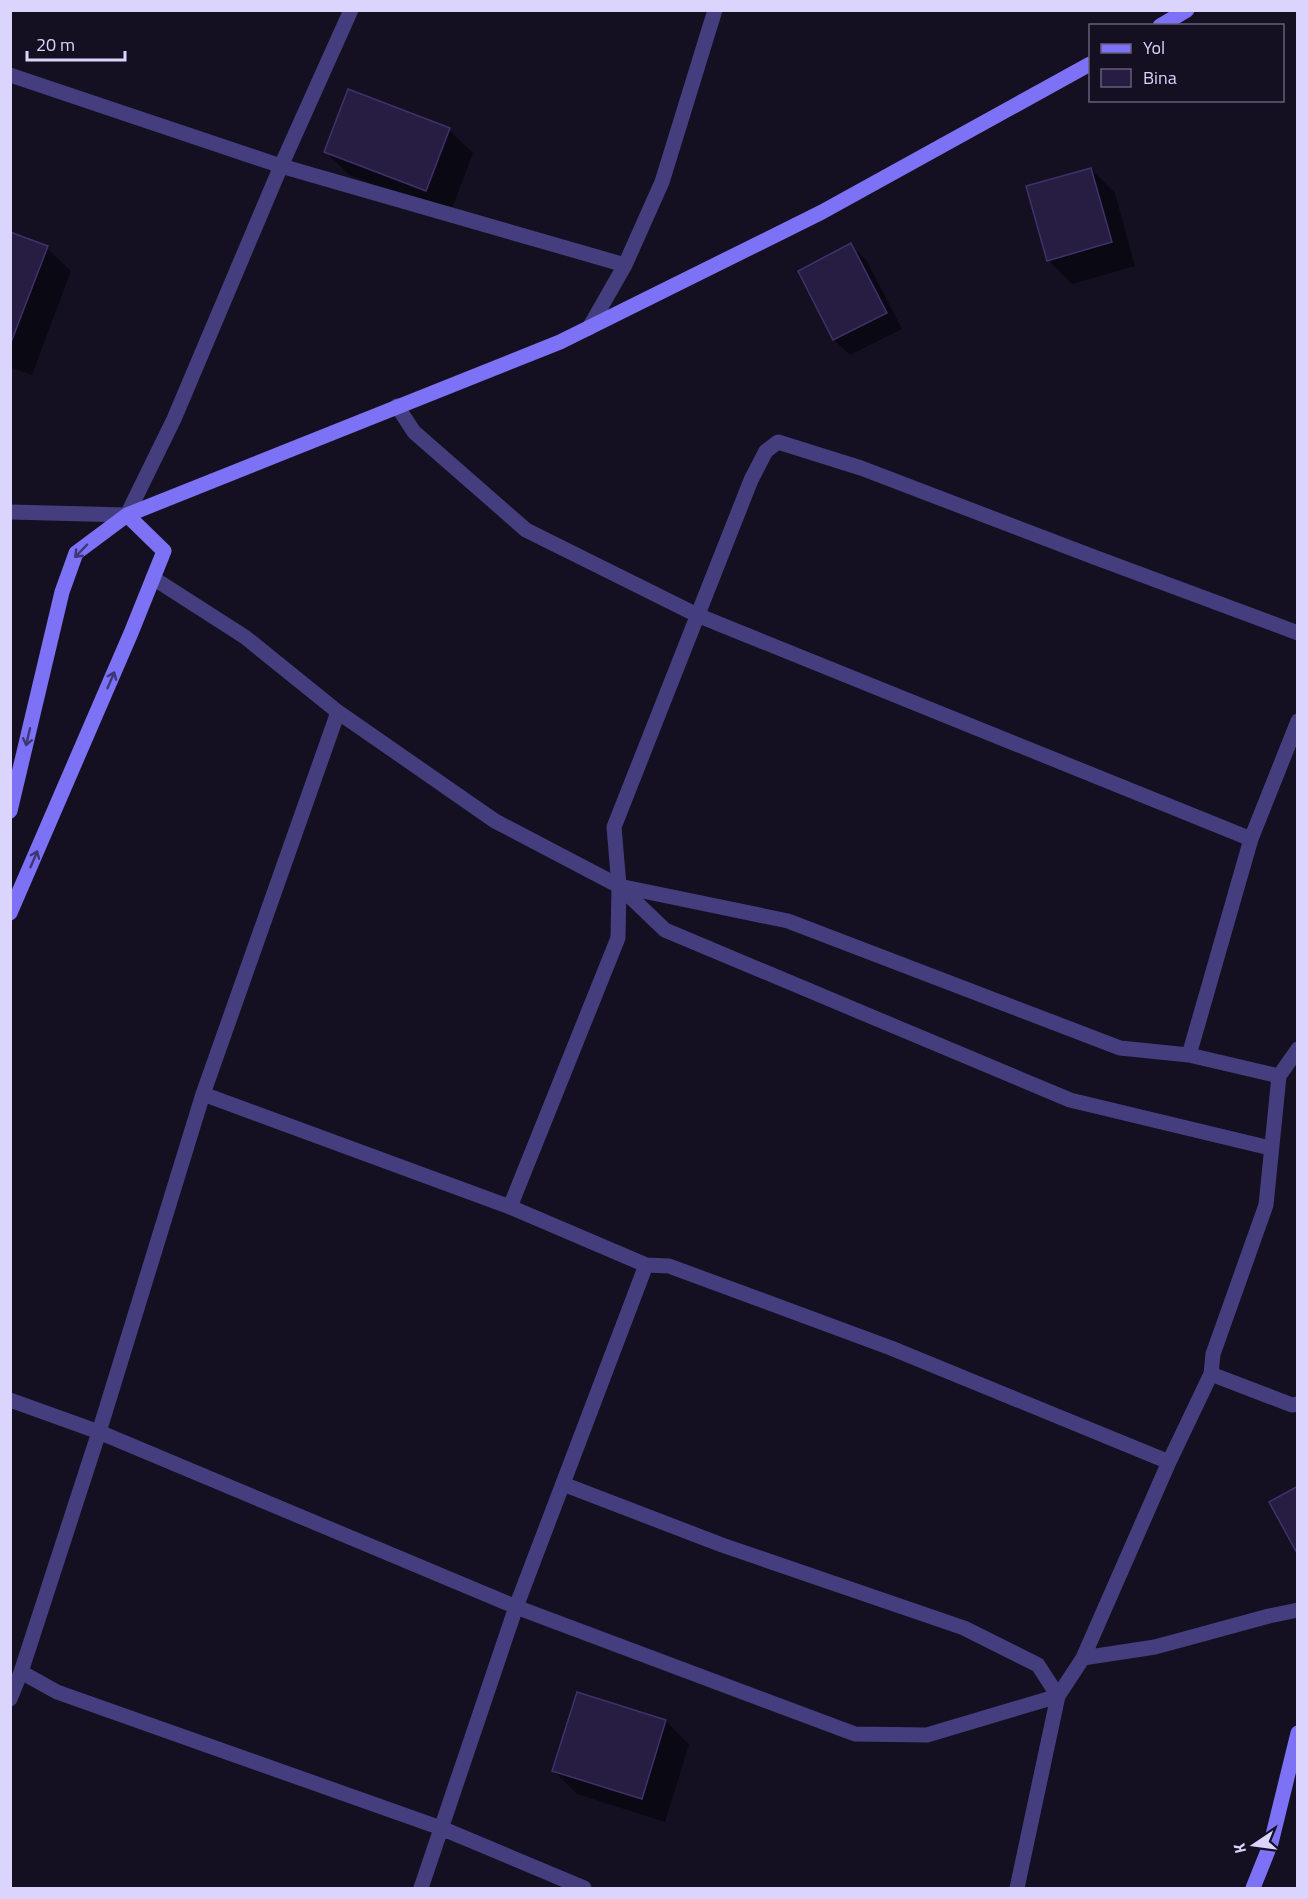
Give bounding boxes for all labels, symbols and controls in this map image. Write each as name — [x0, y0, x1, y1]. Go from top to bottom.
scale bar — [27, 24, 124, 62]
legend — [1089, 24, 1284, 102]
text: 20 m — [36, 31, 75, 58]
text: Yol — [1143, 34, 1165, 61]
text: Bina — [1143, 64, 1177, 91]
one-way arrow — [74, 543, 89, 558]
one-way arrow — [106, 671, 117, 690]
one-way arrow — [22, 726, 33, 746]
one-way arrow — [29, 850, 40, 868]
north arrow — [1224, 1815, 1284, 1875]
text: K — [1227, 1841, 1252, 1856]

